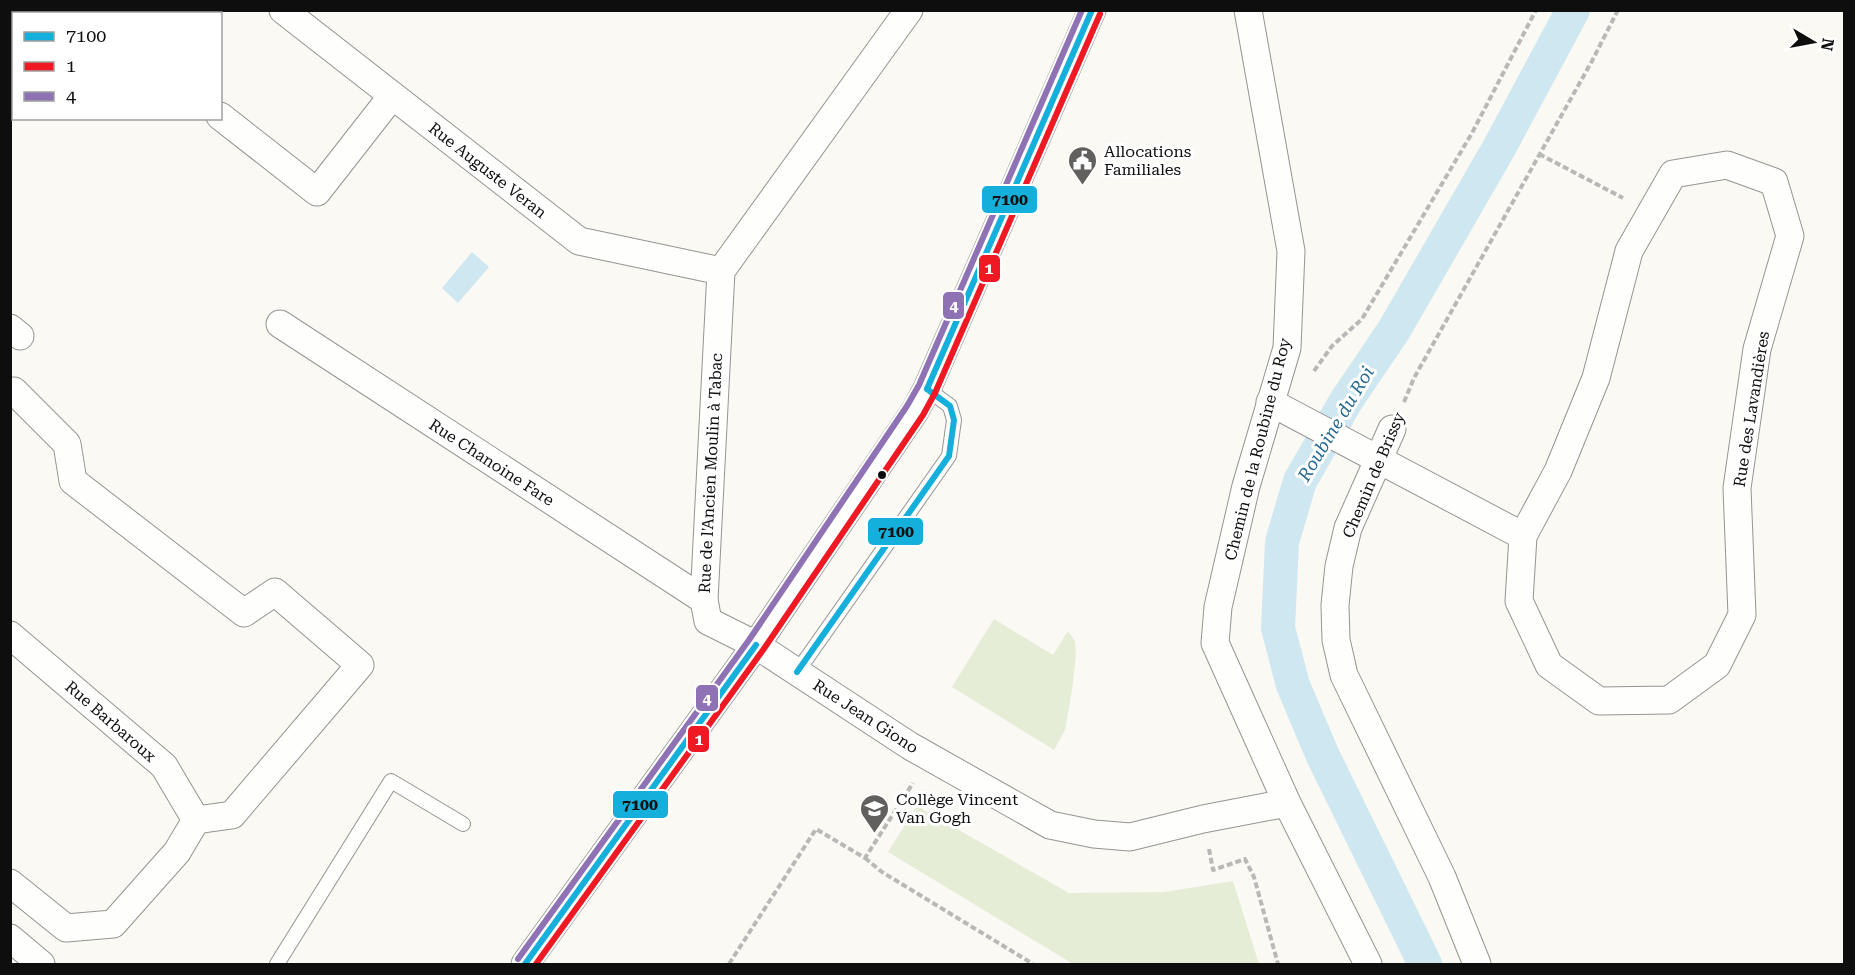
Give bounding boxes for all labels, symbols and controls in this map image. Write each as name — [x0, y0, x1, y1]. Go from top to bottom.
legend — [12, 12, 222, 120]
north arrow — [1783, 12, 1843, 72]
text: 7100 — [66, 25, 106, 46]
text: N — [1817, 37, 1838, 52]
text: 1 — [66, 55, 76, 76]
text: 4 — [66, 85, 76, 106]
street label: Rue Auguste Veran — [425, 118, 550, 222]
place label: Allocations Familiales — [1104, 142, 1192, 179]
public building icon: Allocations Familiales — [1067, 144, 1099, 186]
line badge: 7100 — [981, 185, 1038, 214]
text: 7100 — [992, 190, 1028, 209]
line badge: 1 — [978, 254, 1001, 283]
text: 1 — [985, 259, 994, 278]
line badge: 4 — [942, 291, 965, 320]
text: 4 — [950, 296, 959, 315]
street label: Rue des Lavandières — [1730, 329, 1773, 488]
street label: Chemin de la Roubine du Roy — [1221, 335, 1295, 562]
street label: Rue de l'Ancien Moulin à Tabac — [695, 352, 726, 594]
water label: Roubine du Roi — [1293, 362, 1378, 486]
street label: Chemin de Brissy — [1338, 409, 1409, 541]
street label: Rue Chanoine Fare — [426, 415, 558, 510]
unlabelled marker — [876, 469, 888, 481]
line badge: 7100 — [867, 517, 924, 546]
text: 7100 — [878, 522, 914, 541]
street label: Rue Jean Giono — [810, 675, 922, 758]
street label: Rue Barbaroux — [61, 677, 160, 766]
line badge: 4 — [695, 684, 719, 712]
text: 4 — [703, 689, 712, 708]
line badge: 1 — [687, 725, 710, 753]
text: 1 — [695, 730, 704, 749]
line badge: 7100 — [612, 790, 669, 819]
place label: Collège Vincent Van Gogh — [896, 790, 1018, 827]
school or university icon: Collège Vincent Van Gogh — [859, 792, 891, 834]
text: 7100 — [622, 795, 658, 814]

